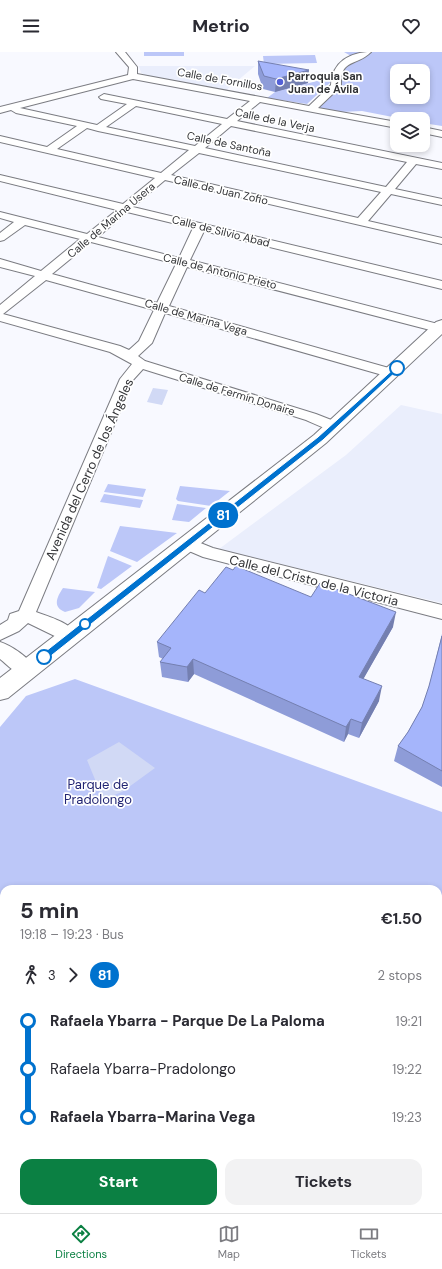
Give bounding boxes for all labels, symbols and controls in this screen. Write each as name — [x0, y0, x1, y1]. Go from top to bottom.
text: Metrio — [192, 14, 250, 38]
icon: menu — [20, 15, 42, 37]
icon: heart — [400, 15, 422, 37]
map controls — [390, 64, 430, 152]
button: locate — [390, 64, 430, 104]
street label: Calle de Fornillos — [176, 65, 264, 93]
place label: Parroquia San Juan de Ávila — [288, 69, 363, 96]
marker: Parroquia San Juan de Ávila — [275, 77, 285, 87]
street label: Calle de la Verja — [234, 105, 316, 135]
button: layers — [390, 112, 430, 152]
street label: Calle de Santoña — [186, 128, 272, 160]
street label: Calle de Juan Zofio — [173, 172, 269, 208]
street label: Calle de Marina Usera — [64, 179, 158, 261]
street label: Calle de Silvio Abad — [171, 212, 272, 250]
street label: Calle de Antonio Prieto — [162, 250, 278, 292]
street label: Calle de Marina Vega — [143, 296, 249, 338]
unlabelled marker — [389, 360, 405, 376]
street label: Calle de Fermín Donaire — [177, 370, 297, 418]
street label: Avenida del Cerro de los Ángeles — [41, 375, 137, 563]
line badge: 81 — [205, 502, 241, 528]
text: 81 — [216, 506, 230, 524]
street label: Calle del Cristo de la Victoria — [228, 551, 400, 610]
unlabelled marker — [79, 618, 91, 630]
unlabelled marker — [36, 649, 52, 665]
park label: Parque de Pradolongo — [64, 776, 132, 808]
text: 5 min — [20, 896, 79, 925]
text: €1.50 — [381, 909, 422, 929]
text: 19:18 – 19:23 · Bus — [20, 926, 124, 943]
icon: walk — [20, 964, 42, 986]
icon: forward — [62, 964, 84, 986]
text: 81 — [98, 966, 111, 984]
text: 3 — [48, 967, 56, 984]
text: 2 stops — [378, 967, 422, 984]
text: Rafaela Ybarra - Parque De La Paloma — [50, 1011, 325, 1031]
text: 19:21 — [396, 1013, 422, 1030]
text: Rafaela Ybarra-Pradolongo — [50, 1059, 236, 1079]
text: 19:22 — [392, 1061, 422, 1078]
text: Rafaela Ybarra-Marina Vega — [50, 1107, 255, 1127]
text: 19:23 — [392, 1109, 422, 1126]
button: Start — [20, 1159, 217, 1205]
button: Tickets — [225, 1159, 422, 1205]
tab: Directions — [55, 1223, 107, 1261]
tab: Map — [218, 1223, 240, 1261]
tab: Tickets — [350, 1223, 387, 1261]

